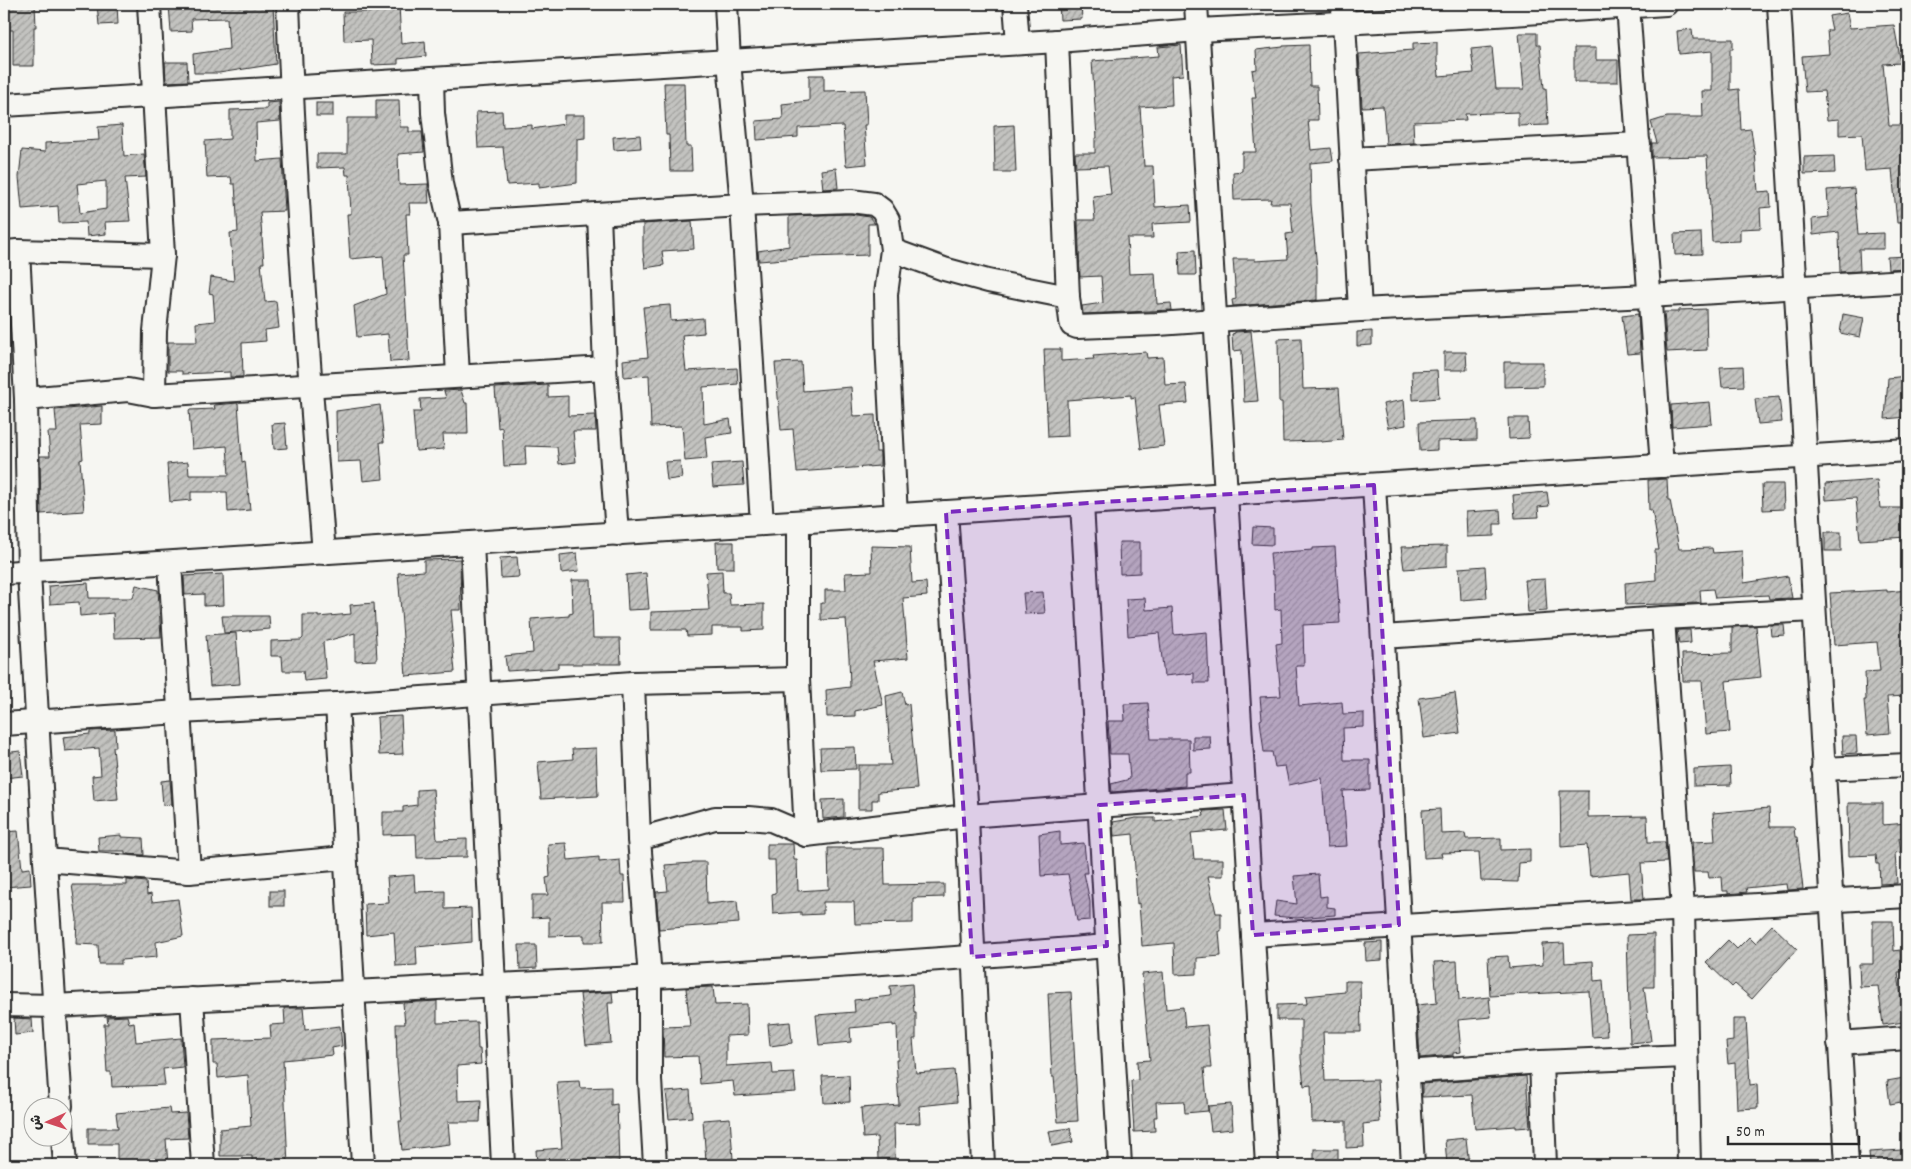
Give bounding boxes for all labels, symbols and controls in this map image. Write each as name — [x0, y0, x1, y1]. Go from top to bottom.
north arrow — [22, 1096, 72, 1146]
text: ش — [27, 1114, 47, 1131]
scale bar — [1728, 1114, 1860, 1146]
text: 50 m — [1736, 1122, 1765, 1144]

